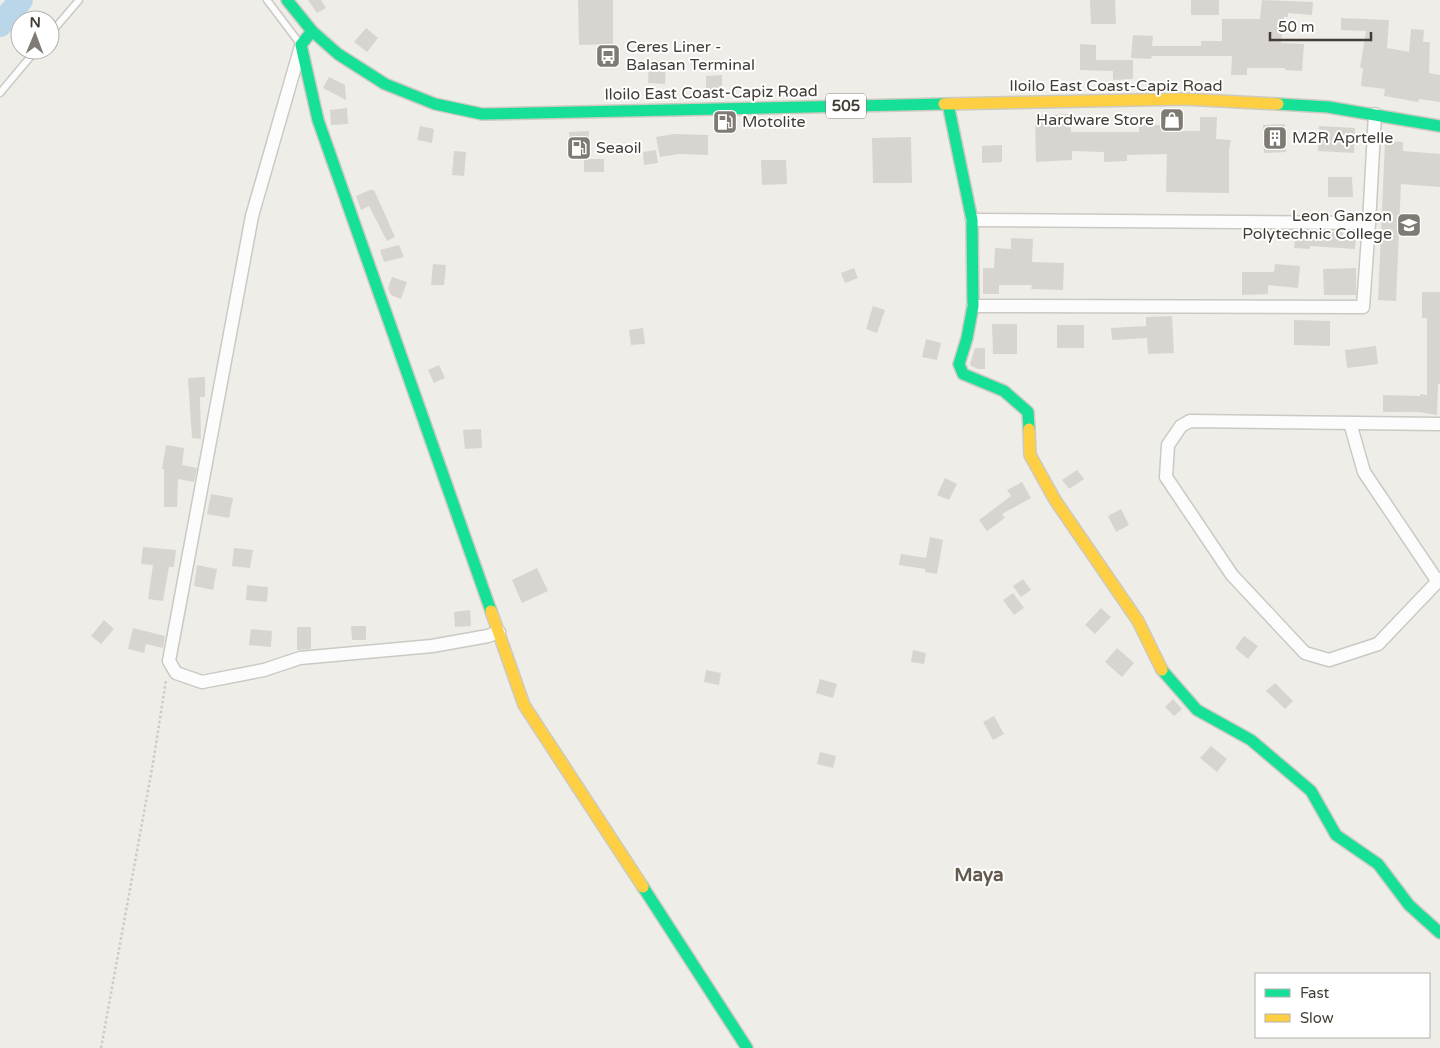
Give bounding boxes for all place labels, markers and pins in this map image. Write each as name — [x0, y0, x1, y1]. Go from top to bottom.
place label: Ceres Liner - Balasan Terminal — [626, 37, 755, 75]
bus stop icon: Ceres Liner - Balasan Terminal — [595, 43, 621, 69]
shop icon: Hardware Store — [1159, 107, 1185, 133]
fuel station icon: Motolite — [712, 109, 738, 135]
place label: Hardware Store — [1036, 110, 1154, 130]
place label: Motolite — [742, 112, 806, 132]
building icon: M2R Aprtelle — [1262, 125, 1288, 151]
place label: M2R Aprtelle — [1292, 128, 1393, 148]
fuel station icon: Seaoil — [566, 135, 592, 161]
place label: Seaoil — [596, 138, 642, 158]
place label: Leon Ganzon Polytechnic College — [1242, 206, 1392, 244]
school or university icon: Leon Ganzon Polytechnic College — [1396, 212, 1422, 238]

